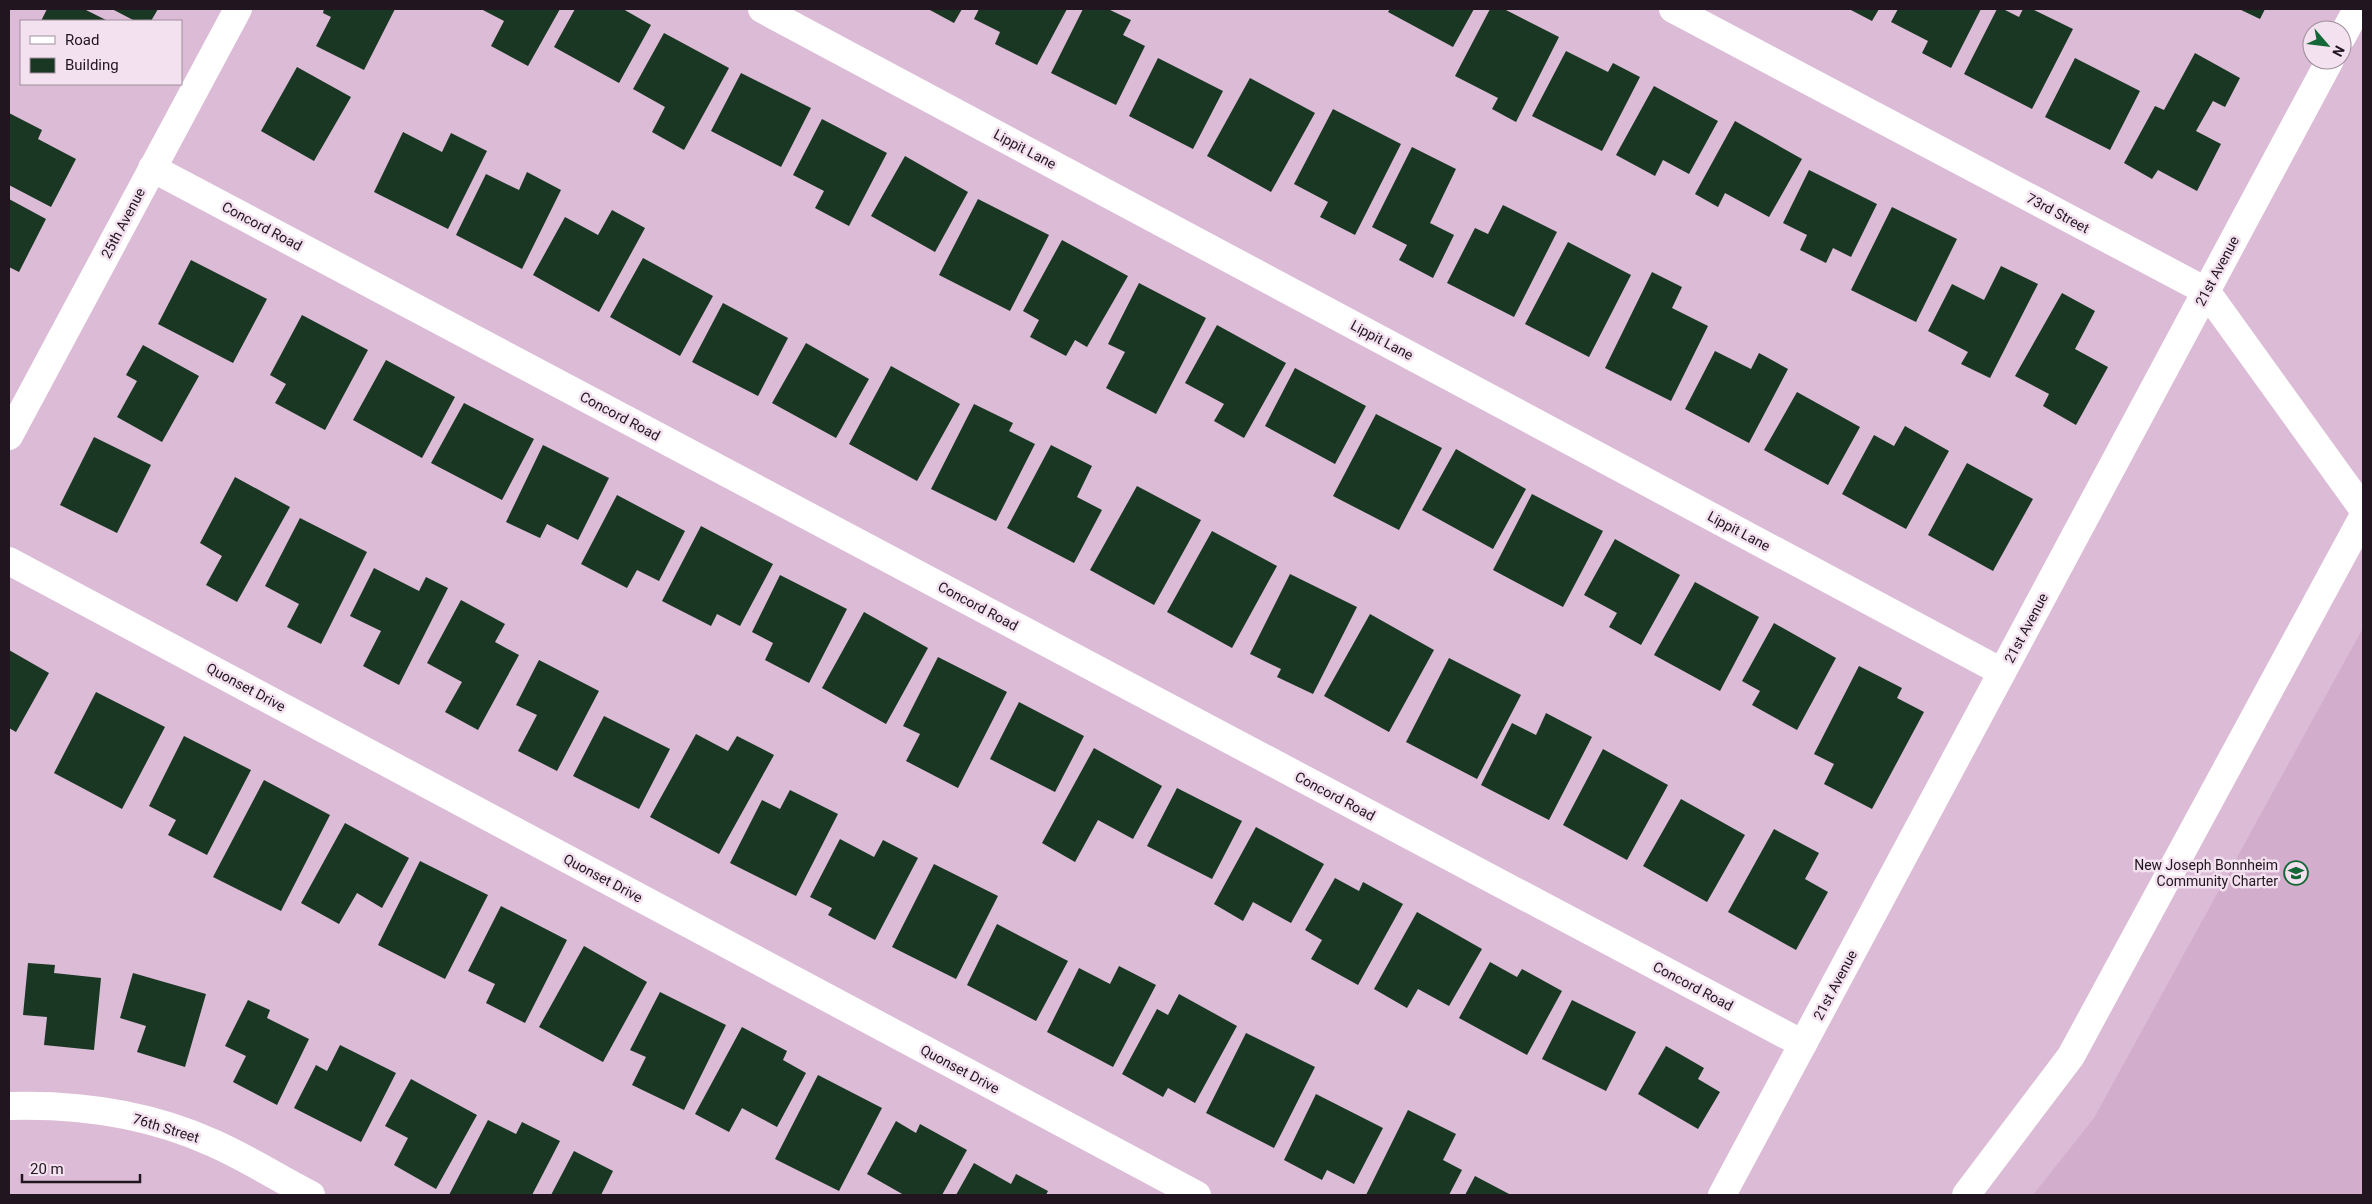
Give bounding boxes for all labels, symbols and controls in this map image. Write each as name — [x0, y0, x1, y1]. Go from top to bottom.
legend — [20, 20, 182, 85]
north arrow — [2302, 20, 2352, 70]
text: Road — [65, 31, 99, 49]
text: N — [2329, 43, 2348, 59]
text: Building — [65, 56, 119, 74]
street label: Lippit Lane — [991, 126, 1059, 172]
street label: 25th Avenue — [98, 185, 148, 261]
street label: 73rd Street — [2024, 190, 2092, 236]
street label: Concord Road — [219, 198, 305, 254]
street label: 21st Avenue — [2192, 233, 2242, 309]
street label: Lippit Lane — [1348, 317, 1416, 363]
street label: Concord Road — [577, 388, 663, 444]
street label: Lippit Lane — [1705, 508, 1773, 554]
street label: Concord Road — [935, 578, 1021, 634]
street label: 21st Avenue — [2001, 590, 2051, 666]
street label: Quonset Drive — [204, 659, 288, 715]
street label: Concord Road — [1292, 768, 1378, 824]
street label: Quonset Drive — [561, 850, 645, 906]
place label: New Joseph Bonnheim Community Charter — [2134, 857, 2278, 889]
school or university icon: New Joseph Bonnheim Community Charter — [2283, 860, 2309, 886]
street label: 21st Avenue — [1810, 947, 1860, 1023]
street label: Concord Road — [1650, 958, 1736, 1014]
street label: Quonset Drive — [918, 1041, 1002, 1097]
street label: 76th Street — [131, 1110, 201, 1146]
scale bar — [22, 1152, 140, 1184]
text: 20 m — [30, 1160, 64, 1178]

